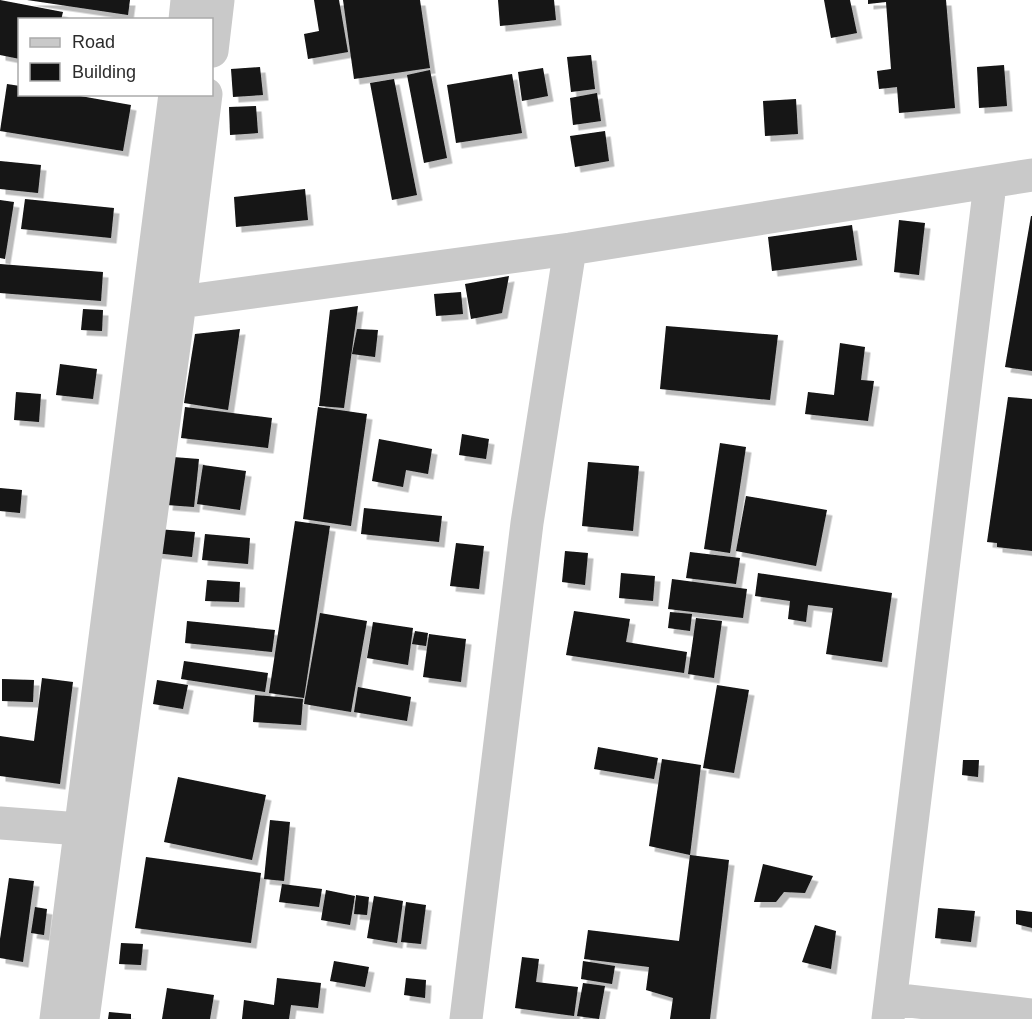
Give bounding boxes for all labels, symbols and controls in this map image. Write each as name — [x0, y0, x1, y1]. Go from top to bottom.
legend — [18, 18, 213, 96]
text: Road — [72, 32, 115, 52]
text: Building — [72, 62, 136, 82]

